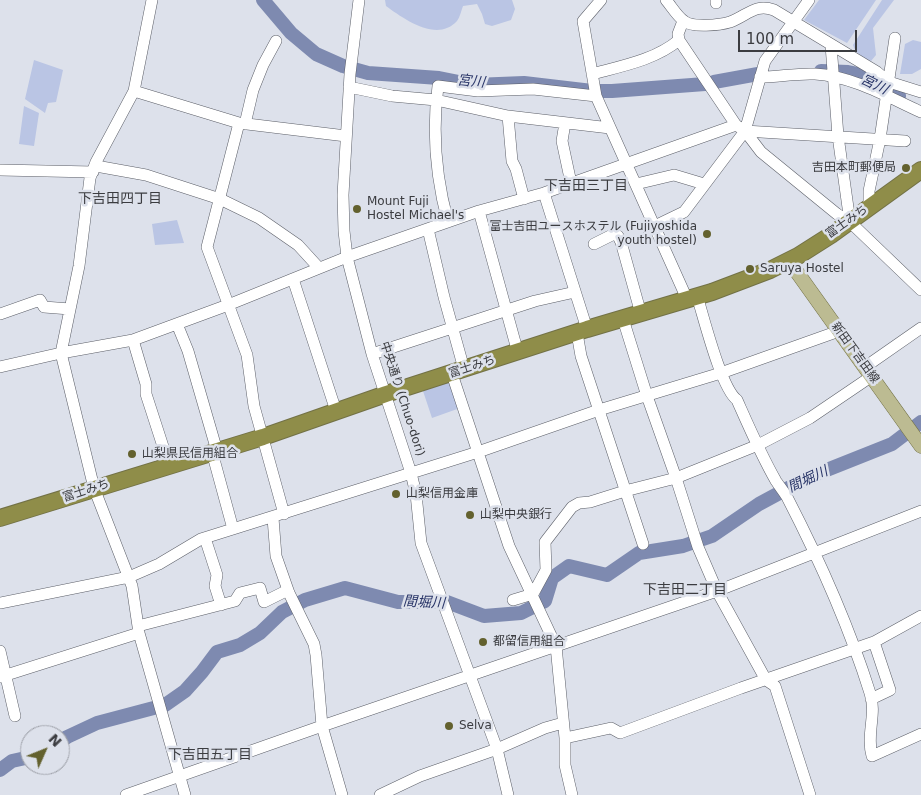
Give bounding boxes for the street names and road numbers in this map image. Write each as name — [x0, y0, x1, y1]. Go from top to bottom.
street label: 富士みち — [823, 202, 871, 242]
street label: 新田下吉田線 — [828, 320, 882, 386]
street label: 中央通り (Chuo-dori) — [377, 340, 427, 458]
street label: 富士みち — [447, 353, 497, 381]
street label: 富士みち — [61, 477, 111, 505]

